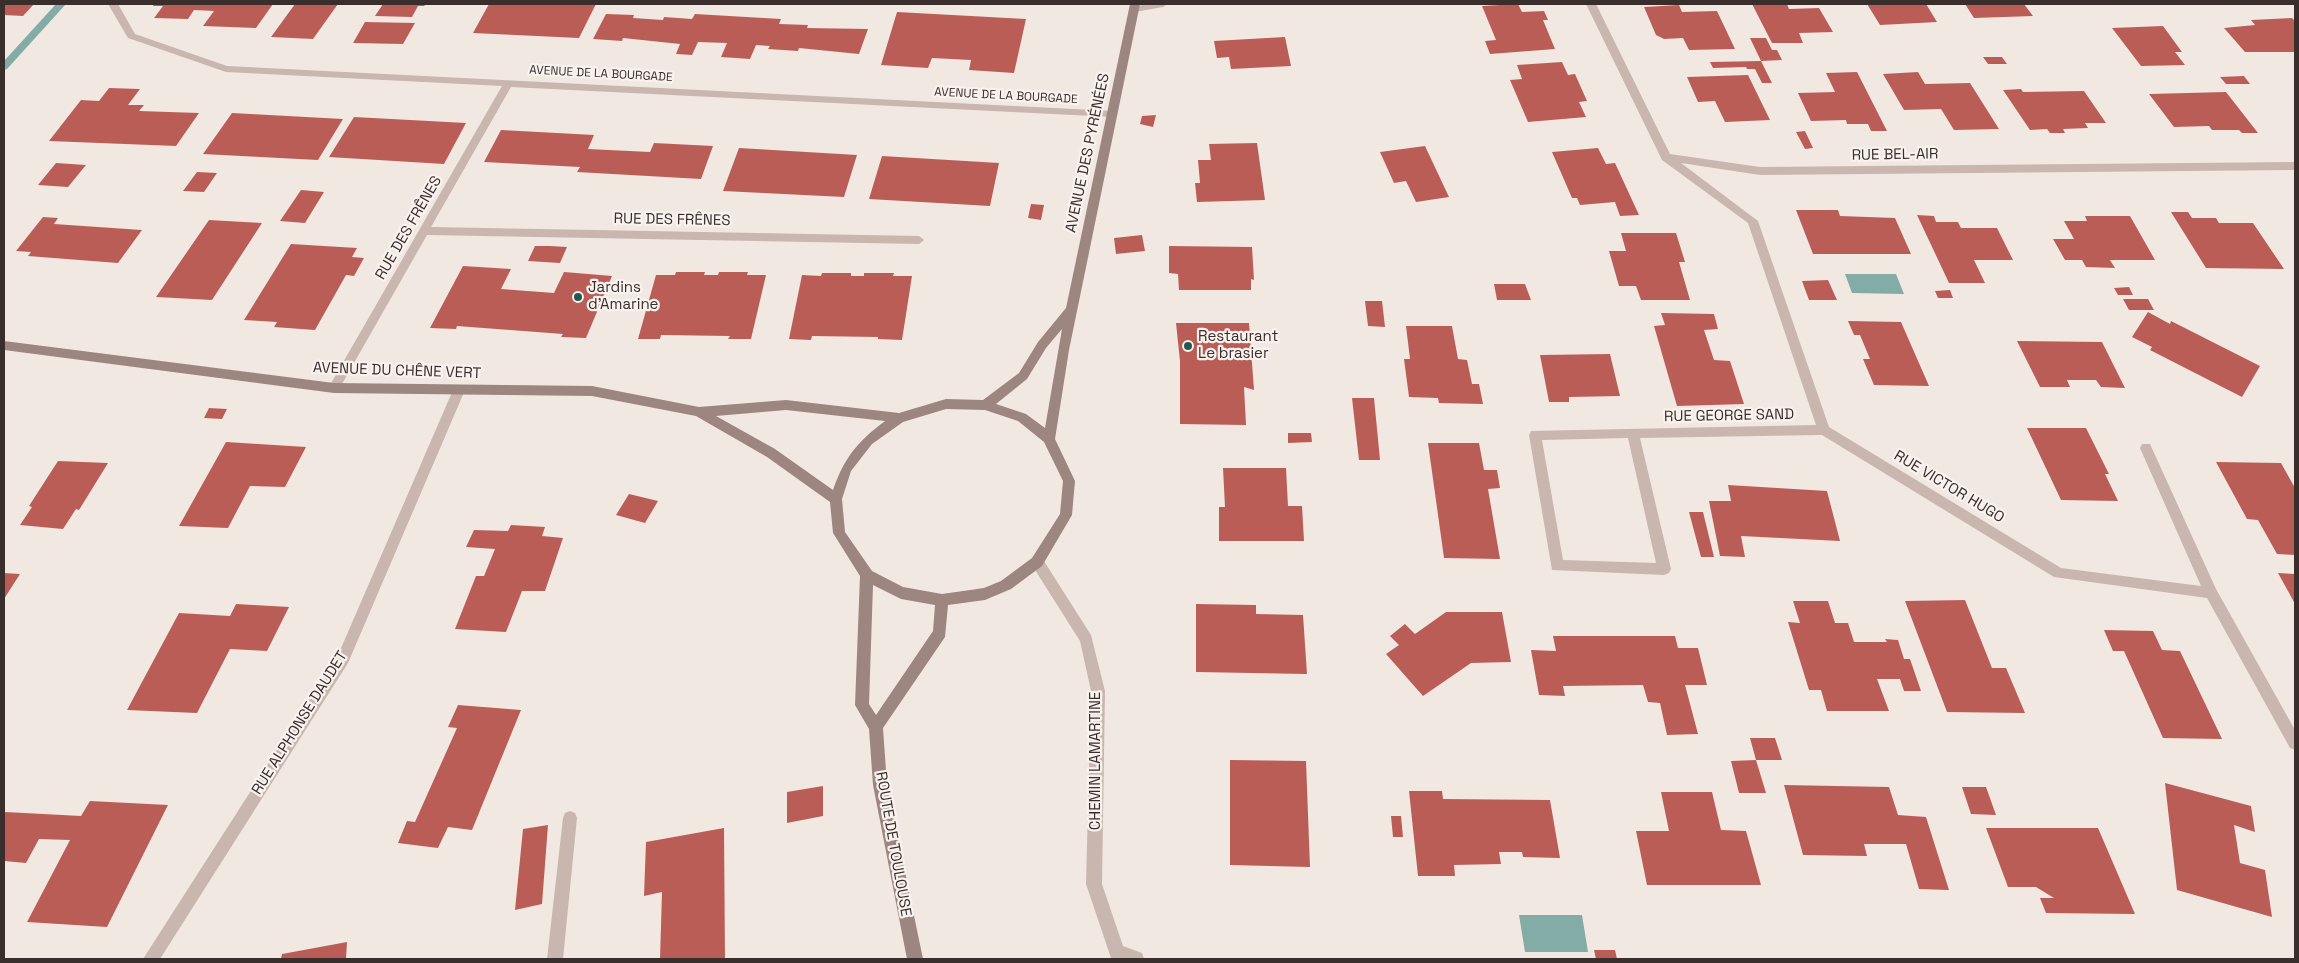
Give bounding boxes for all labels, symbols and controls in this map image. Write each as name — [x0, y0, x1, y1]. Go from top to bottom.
street label: AVENUE DE LA BOURGADE — [529, 63, 673, 85]
street label: AVENUE DES PYRÉNÉES — [1062, 72, 1114, 234]
street label: AVENUE DE LA BOURGADE — [934, 85, 1078, 107]
street label: RUE BEL-AIR — [1851, 145, 1939, 165]
street label: RUE DES FRÊNES — [372, 173, 446, 283]
street label: RUE DES FRÊNES — [613, 210, 731, 230]
place label: Jardins d'Amarine — [588, 279, 659, 314]
marker: Jardins d'Amarine — [572, 291, 584, 303]
place label: Restaurant Le brasier — [1198, 328, 1278, 363]
marker: Restaurant Le brasier — [1182, 340, 1194, 352]
street label: AVENUE DU CHÊNE VERT — [313, 359, 481, 383]
street label: RUE GEORGE SAND — [1664, 406, 1794, 426]
street label: RUE VICTOR HUGO — [1891, 447, 2007, 527]
street label: RUE ALPHONSE DAUDET — [248, 648, 352, 798]
street label: CHEMIN LAMARTINE — [1087, 692, 1105, 830]
street label: ROUTE DE TOULOUSE — [871, 770, 915, 918]

